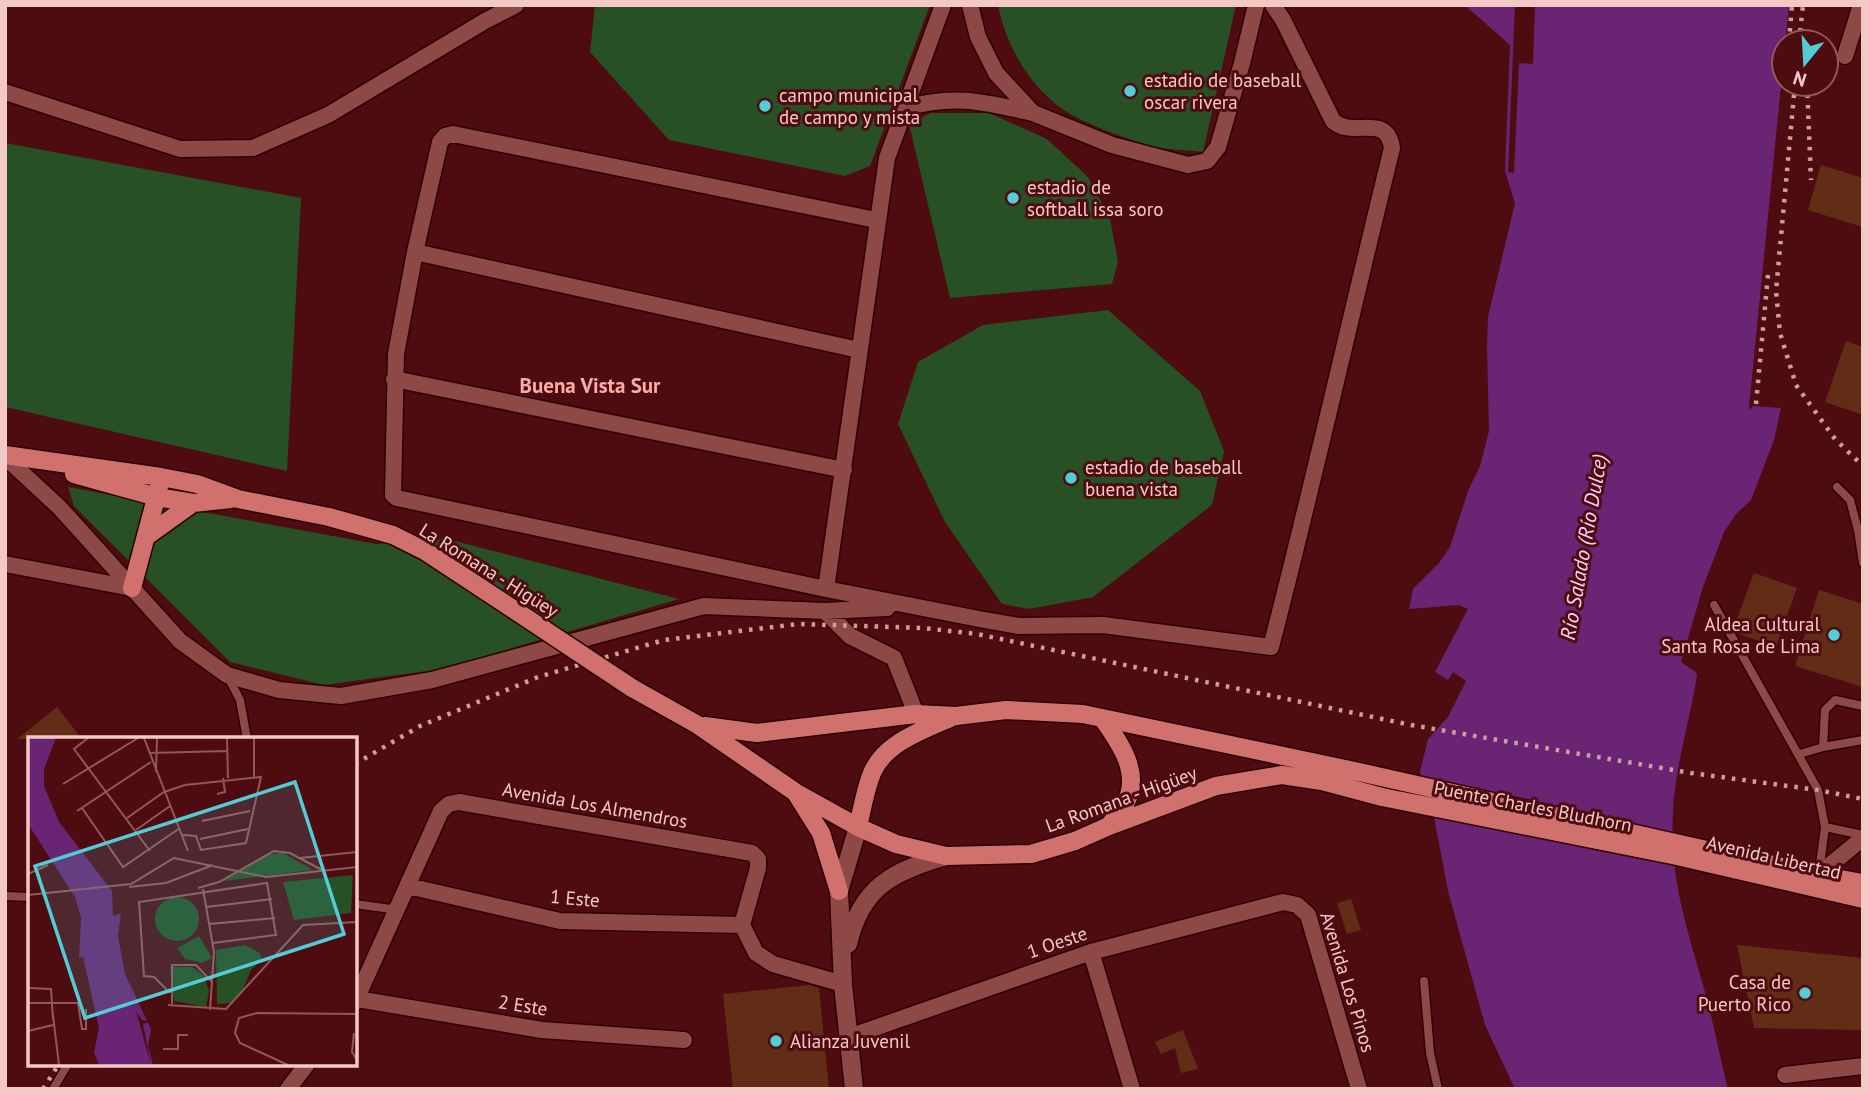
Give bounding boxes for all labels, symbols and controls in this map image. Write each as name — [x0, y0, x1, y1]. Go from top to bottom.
north arrow — [1770, 28, 1840, 98]
text: N — [1790, 66, 1809, 93]
place label: estadio de baseball oscar rivera — [1144, 68, 1302, 114]
place label: campo municipal de campo y mista — [779, 83, 920, 129]
marker: estadio de baseball oscar rivera — [1122, 83, 1138, 99]
marker: campo municipal de campo y mista — [757, 98, 773, 114]
place label: estadio de softball issa soro — [1027, 175, 1163, 221]
marker: estadio de softball issa soro — [1005, 190, 1021, 206]
district label: Buena Vista Sur — [520, 372, 661, 399]
water label: Río Salado (Río Dulce) — [1554, 452, 1613, 642]
place label: estadio de baseball buena vista — [1085, 455, 1243, 501]
marker: estadio de baseball buena vista — [1063, 470, 1079, 486]
street label: La Romana - Higüey — [415, 518, 563, 623]
place label: Aldea Cultural Santa Rosa de Lima — [1661, 612, 1820, 658]
marker: Aldea Cultural Santa Rosa de Lima — [1826, 627, 1842, 643]
inset map — [28, 737, 357, 1066]
street label: La Romana - Higüey — [1042, 760, 1200, 838]
street label: Puente Charles Bludhorn — [1432, 775, 1634, 837]
street label: Avenida Los Almendros — [501, 777, 689, 833]
street label: Avenida Libertad — [1704, 830, 1844, 884]
street label: 1 Este — [549, 884, 601, 912]
street label: Avenida Los Pinos — [1315, 909, 1381, 1055]
street label: 1 Oeste — [1024, 921, 1090, 963]
place label: Casa de Puerto Rico — [1698, 970, 1791, 1016]
marker: Casa de Puerto Rico — [1797, 985, 1813, 1001]
street label: 2 Este — [497, 989, 549, 1021]
place label: Alianza Juvenil — [790, 1029, 910, 1053]
marker: Alianza Juvenil — [768, 1033, 784, 1049]

